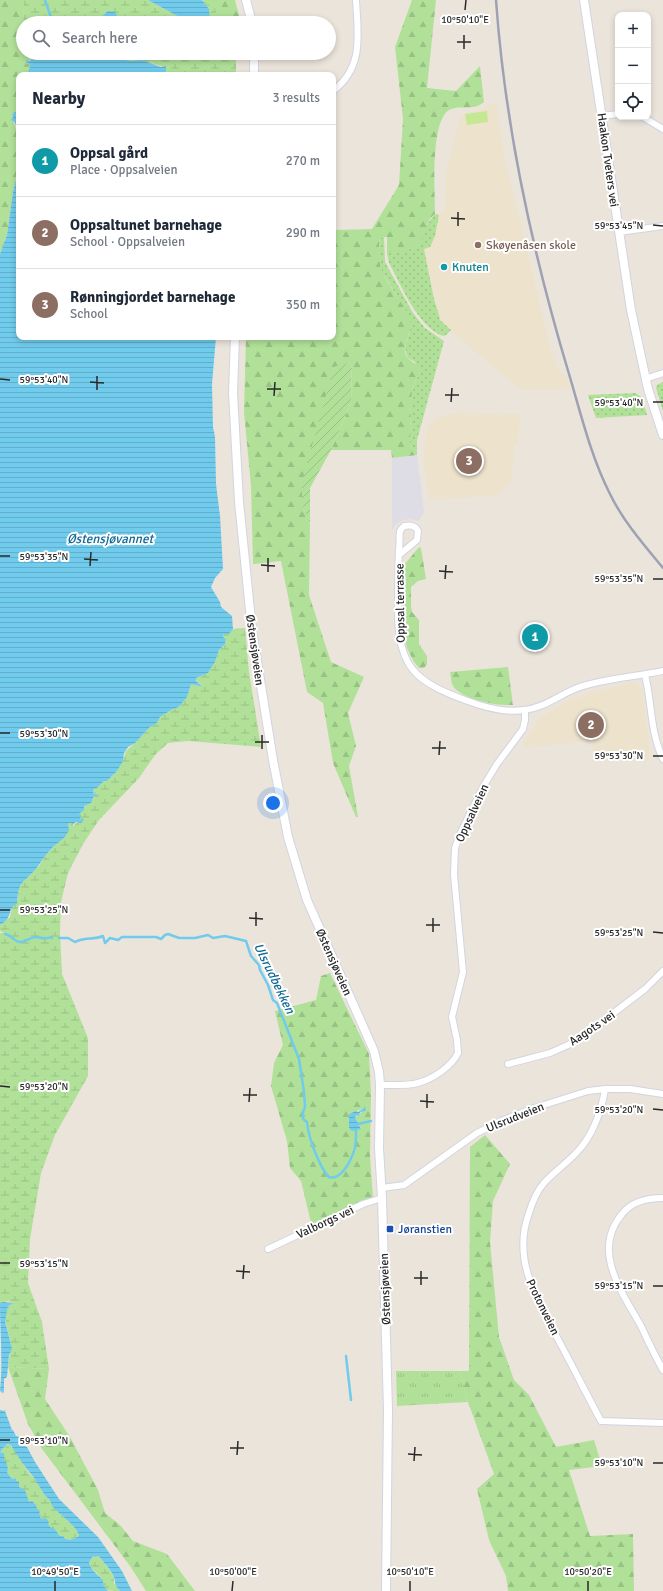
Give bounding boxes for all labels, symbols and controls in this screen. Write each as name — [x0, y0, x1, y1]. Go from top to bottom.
map controls — [615, 12, 651, 120]
button: + — [615, 12, 651, 48]
text: 10°50'10"E — [441, 14, 489, 26]
search box — [16, 16, 336, 60]
icon: search — [30, 27, 52, 49]
text: Search here — [62, 29, 138, 47]
button: − — [615, 48, 651, 84]
button: locate — [615, 84, 651, 120]
text: Nearby — [32, 88, 85, 109]
text: 3 results — [272, 90, 320, 106]
street label: Haakon Tveters vei — [593, 112, 622, 208]
text: Oppsal gård — [70, 144, 148, 162]
text: 1 — [41, 153, 49, 169]
text: 270 m — [286, 153, 320, 169]
text: Place · Oppsalveien — [70, 162, 178, 178]
text: Oppsaltunet barnehage — [70, 216, 222, 234]
text: 59°53'45"N — [595, 220, 643, 232]
text: 2 — [41, 225, 49, 241]
text: 290 m — [286, 225, 320, 241]
text: School · Oppsalveien — [70, 234, 185, 250]
place label: Skøyenåsen skole — [486, 238, 576, 253]
marker: Skøyenåsen skole — [473, 240, 483, 250]
place label: Knuten — [452, 260, 489, 275]
marker: Knuten — [439, 262, 449, 272]
text: Rønningjordet barnehage — [70, 288, 235, 306]
text: 3 — [41, 297, 49, 313]
text: 350 m — [286, 297, 320, 313]
text: School — [70, 306, 108, 322]
text: 59°53'40"N — [20, 374, 68, 386]
text: 59°53'40"N — [595, 397, 643, 409]
pin: 3 — [456, 446, 482, 476]
water label: Østensjøvannet — [67, 531, 154, 547]
text: 59°53'35"N — [20, 551, 68, 563]
street label: Oppsal terrasse — [392, 563, 409, 643]
text: 59°53'35"N — [595, 573, 643, 585]
street label: Østensjøveien — [242, 614, 267, 687]
pin: 1 — [522, 622, 548, 652]
pin: 2 — [578, 710, 604, 740]
text: 59°53'30"N — [20, 728, 68, 740]
text: 59°53'30"N — [595, 750, 643, 762]
street label: Oppsalveien — [452, 782, 492, 845]
your location — [263, 793, 283, 813]
text: 59°53'25"N — [20, 904, 68, 916]
street label: Østensjøveien — [312, 926, 355, 998]
text: 59°53'25"N — [595, 927, 643, 939]
water label: Ulsrudbekken — [250, 940, 299, 1017]
street label: Aagots vei — [566, 1008, 618, 1049]
text: 59°53'20"N — [20, 1081, 68, 1093]
street label: Ulsrudveien — [484, 1099, 546, 1136]
text: 59°53'20"N — [595, 1104, 643, 1116]
street label: Valborgs vei — [294, 1203, 356, 1242]
place label: Jøranstien — [398, 1222, 452, 1237]
marker: Jøranstien — [385, 1224, 395, 1234]
street label: Østensjøveien — [377, 1253, 394, 1325]
text: 59°53'15"N — [20, 1258, 68, 1270]
street label: Protonveien — [522, 1277, 563, 1338]
text: 59°53'15"N — [595, 1280, 643, 1292]
text: 59°53'10"N — [20, 1435, 68, 1447]
text: 59°53'10"N — [595, 1457, 643, 1469]
text: 10°49'50"E — [31, 1566, 79, 1578]
text: 10°50'00"E — [209, 1566, 257, 1578]
text: 10°50'10"E — [386, 1566, 434, 1578]
text: 10°50'20"E — [564, 1566, 612, 1578]

